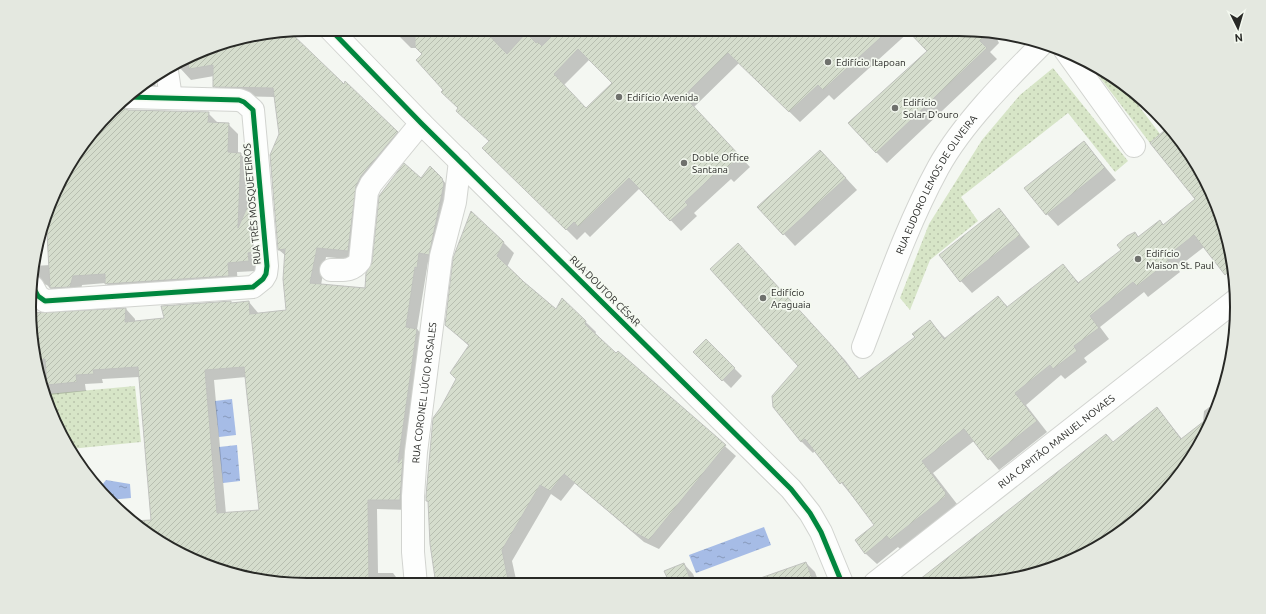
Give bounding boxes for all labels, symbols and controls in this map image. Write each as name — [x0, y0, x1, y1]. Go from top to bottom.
north arrow — [1218, 8, 1258, 48]
text: N — [1234, 32, 1243, 44]
marker: Edifício Itapoan — [823, 57, 833, 67]
place label: Edifício Itapoan — [836, 57, 906, 68]
marker: Edifício Avenida — [614, 92, 624, 102]
place label: Edifício Avenida — [627, 92, 699, 103]
place label: Edifício Solar D'ouro — [903, 97, 959, 120]
marker: Edifício Solar D'ouro — [890, 103, 900, 113]
street label: RUA EUDORO LEMOS DE OLIVEIRA — [894, 112, 979, 256]
street label: RUA TRÊS MOSQUETEIROS — [240, 143, 263, 265]
place label: Doble Office Santana — [692, 152, 749, 175]
marker: Doble Office Santana — [679, 158, 689, 168]
place label: Edifício Maison St. Paul — [1146, 248, 1214, 271]
street label: RUA DOUTOR CÉSAR — [568, 253, 643, 328]
marker: Edifício Maison St. Paul — [1133, 254, 1143, 264]
place label: Edifício Araguaia — [771, 287, 811, 310]
marker: Edifício Araguaia — [758, 293, 768, 303]
street label: RUA CORONEL LÚCIO ROSALES — [410, 322, 438, 464]
street label: RUA CAPITÃO MANUEL NOVAES — [996, 392, 1116, 490]

